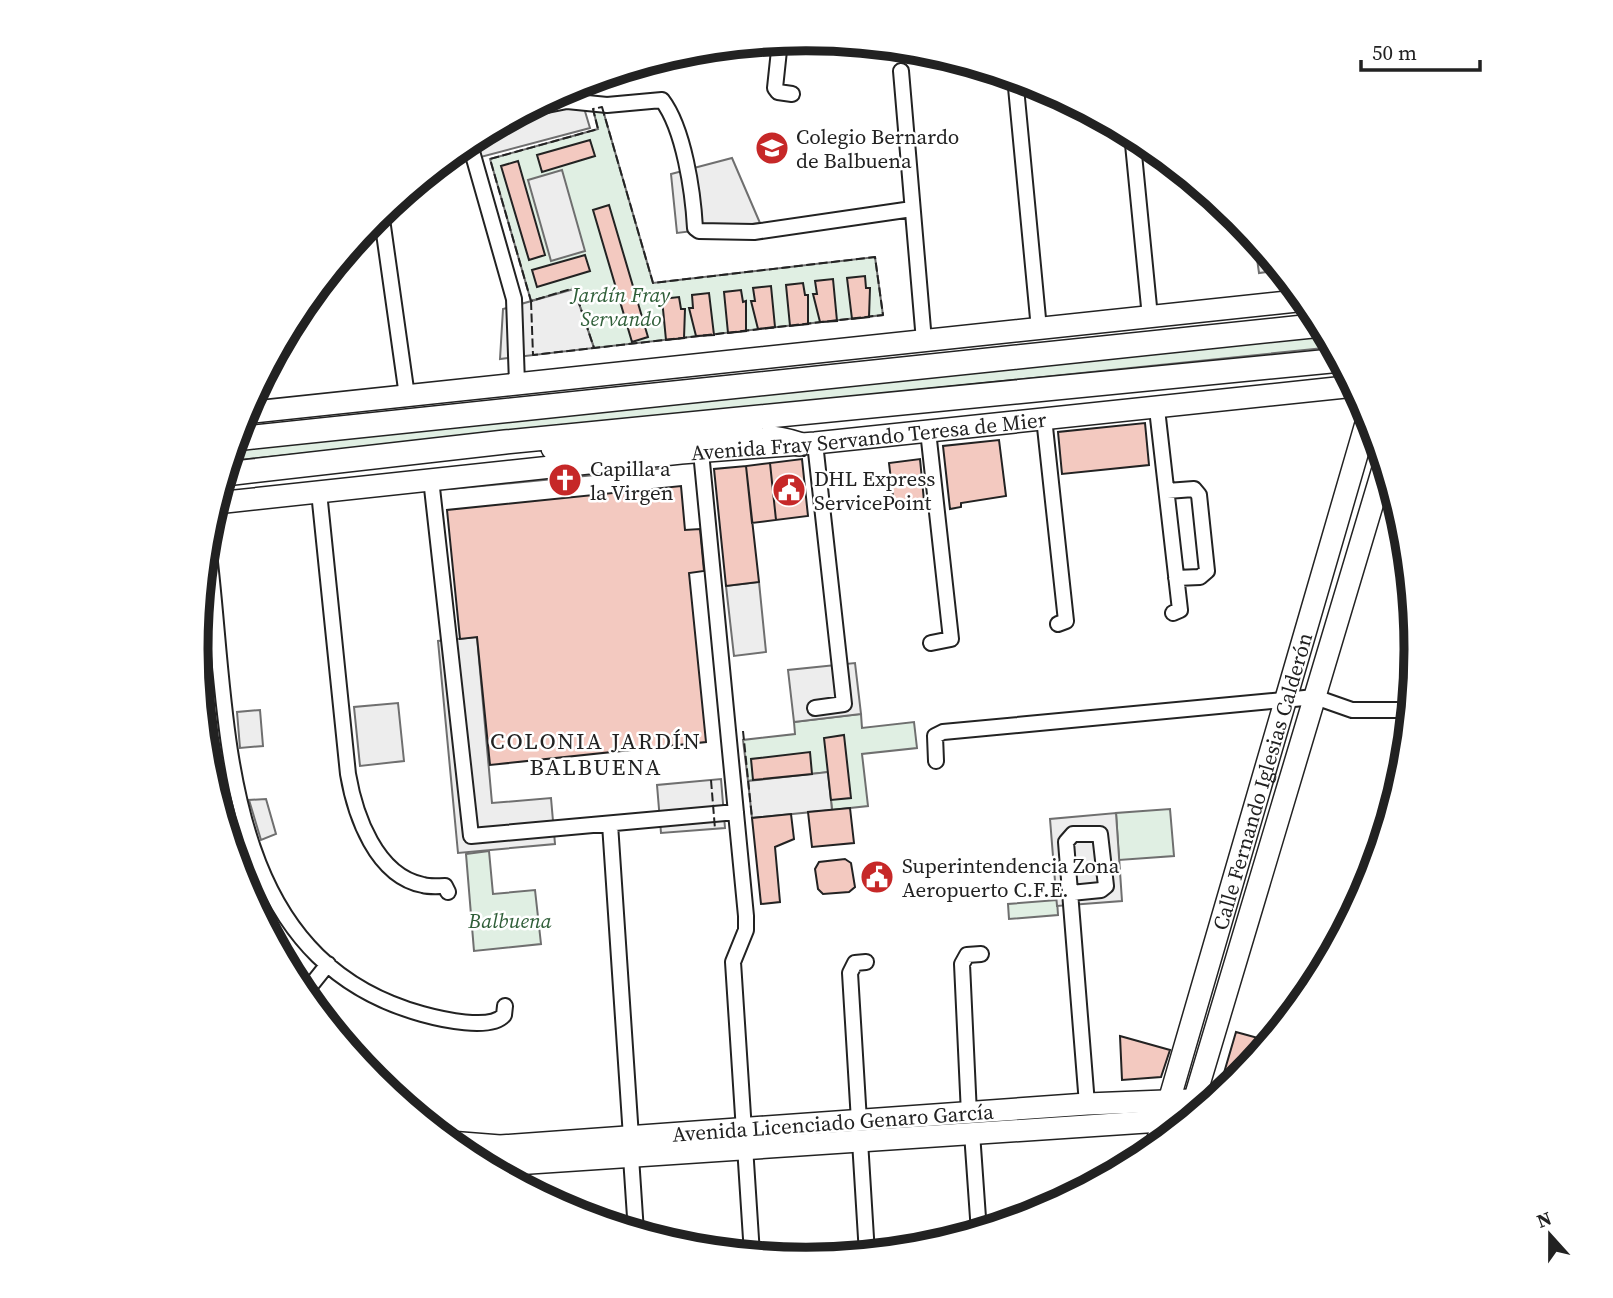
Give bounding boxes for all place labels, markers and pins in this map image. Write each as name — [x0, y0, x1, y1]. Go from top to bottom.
place label: Colegio Bernardo de Balbuena — [796, 122, 959, 175]
school or university icon: Colegio Bernardo de Balbuena — [753, 129, 791, 167]
place label: Capilla a la Virgen — [590, 454, 674, 507]
church icon: Capilla a la Virgen — [546, 461, 584, 499]
place label: DHL Express ServicePoint — [814, 464, 935, 517]
public building icon: DHL Express ServicePoint — [770, 471, 808, 509]
place label: Superintendencia Zona Aeropuerto C.F.E. — [902, 851, 1120, 904]
public building icon: Superintendencia Zona Aeropuerto C.F.E. — [858, 858, 896, 896]

